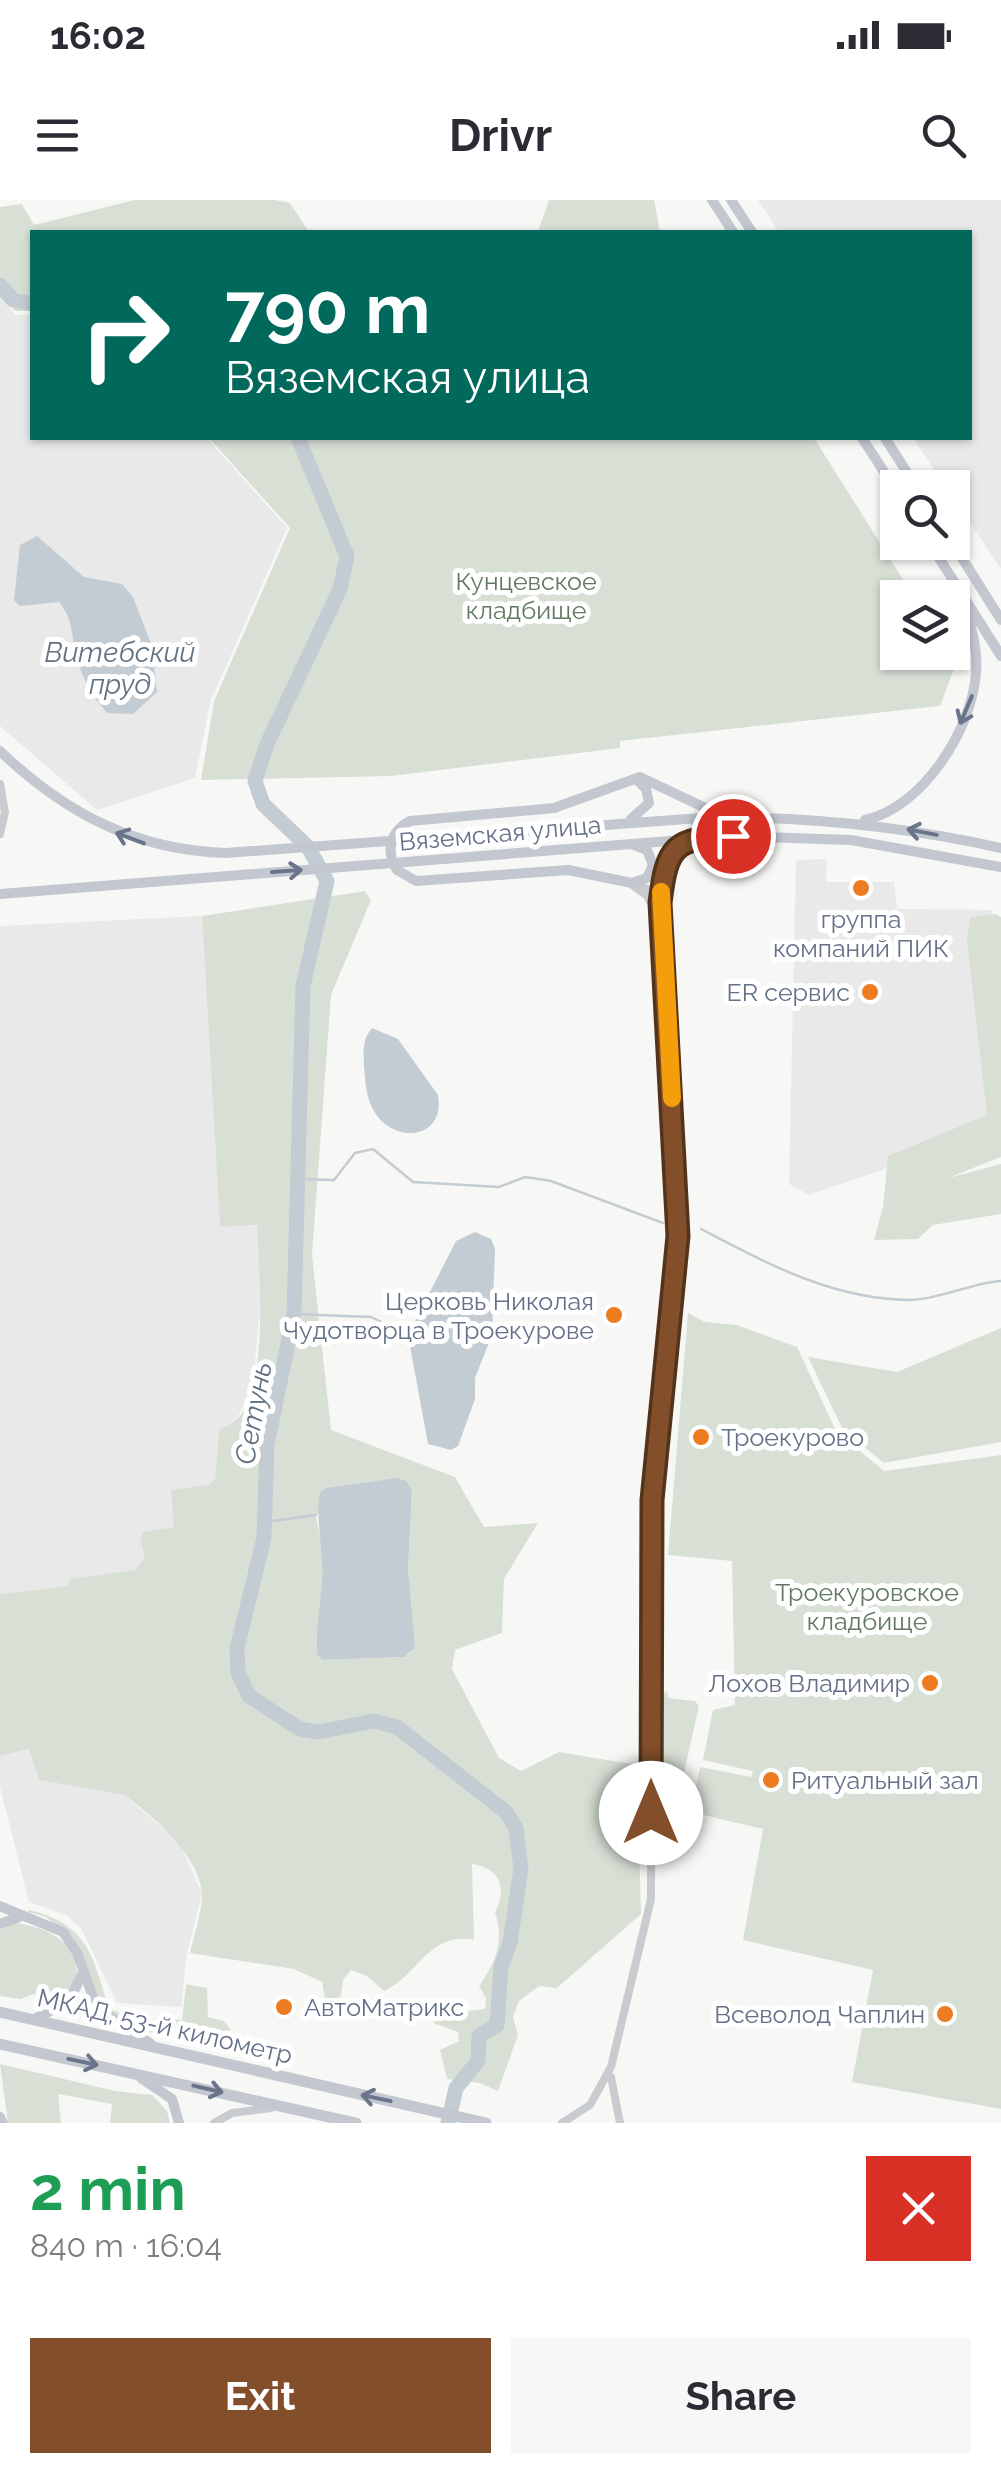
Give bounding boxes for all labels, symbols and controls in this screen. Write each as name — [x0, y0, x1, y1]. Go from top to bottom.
text: 16:02 — [50, 13, 146, 58]
icon: menu — [30, 108, 85, 163]
icon: search — [916, 108, 971, 163]
text: Drivr — [449, 109, 552, 162]
text: 790 m — [225, 267, 430, 349]
icon: right — [60, 270, 190, 400]
text: Вяземская улица — [225, 351, 590, 404]
map controls — [880, 470, 970, 670]
button: search — [880, 470, 970, 560]
park label: Кунцевское кладбище — [455, 566, 597, 625]
button: layers — [880, 580, 970, 670]
water label: Витебский пруд — [44, 636, 196, 701]
one-way arrow — [955, 695, 973, 725]
pin — [691, 794, 776, 879]
street label: Вяземская улица — [398, 809, 602, 857]
icon: arrive — [706, 809, 761, 864]
one-way arrow — [907, 822, 939, 841]
one-way arrow — [116, 828, 147, 846]
one-way arrow — [270, 862, 302, 881]
marker: группа компаний ПИК — [850, 877, 872, 899]
place label: группа компаний ПИК — [773, 904, 949, 963]
place label: ER сервис — [726, 977, 850, 1007]
marker: ER сервис — [859, 981, 881, 1003]
place label: Церковь Николая Чудотворца в Троекурове — [283, 1286, 594, 1345]
marker: Церковь Николая Чудотворца в Троекурове — [603, 1304, 625, 1326]
water label: Сетунь — [228, 1359, 279, 1467]
place label: Троекурово — [721, 1422, 864, 1452]
marker: Троекурово — [690, 1426, 712, 1448]
park label: Троекуровское кладбище — [775, 1577, 959, 1636]
place label: Лохов Владимир — [708, 1668, 910, 1698]
marker: Лохов Владимир — [919, 1672, 941, 1694]
position arrow — [599, 1761, 703, 1865]
place label: Ритуальный зал — [791, 1765, 979, 1795]
marker: Ритуальный зал — [760, 1769, 782, 1791]
street label: МКАД, 53-й километр — [35, 1982, 295, 2070]
place label: АвтоМатрикс — [304, 1992, 464, 2022]
marker: АвтоМатрикс — [273, 1996, 295, 2018]
place label: Всеволод Чаплин — [714, 1999, 925, 2029]
marker: Всеволод Чаплин — [934, 2003, 956, 2025]
one-way arrow — [66, 2053, 98, 2072]
one-way arrow — [191, 2081, 223, 2099]
one-way arrow — [360, 2087, 392, 2106]
text: 2 min — [30, 2154, 186, 2224]
button: close — [866, 2156, 971, 2261]
text: 840 m · 16:04 — [30, 2227, 222, 2264]
button: Exit — [30, 2338, 491, 2453]
button: Share — [511, 2338, 971, 2453]

